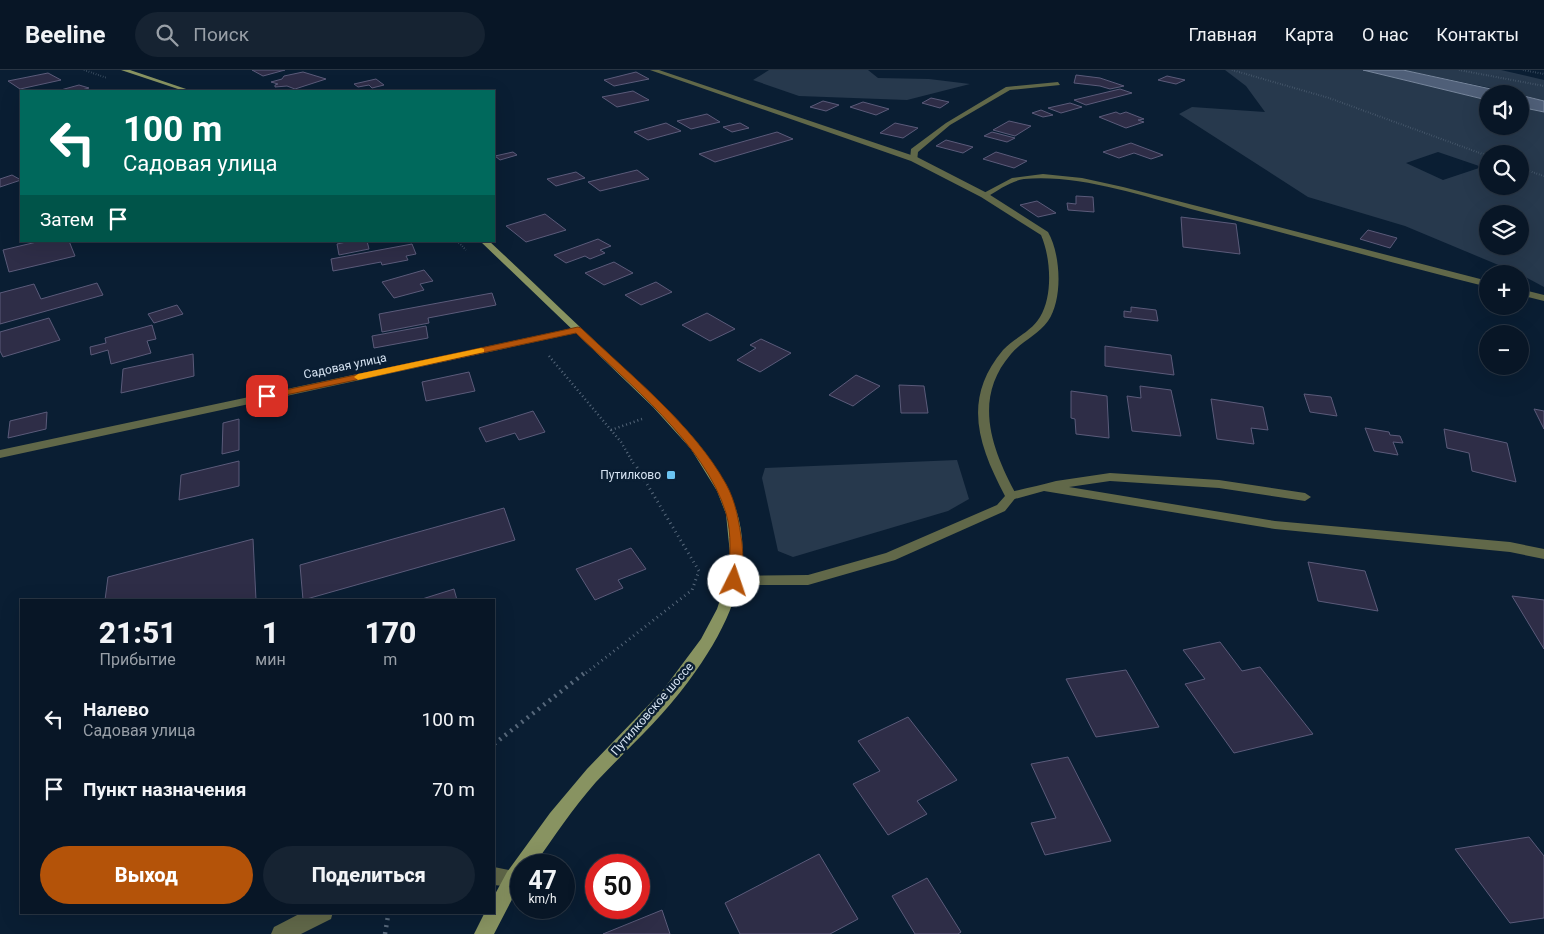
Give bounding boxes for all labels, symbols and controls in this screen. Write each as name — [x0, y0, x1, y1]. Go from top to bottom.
search box — [135, 12, 485, 57]
text: Beeline — [25, 21, 105, 49]
icon: search — [153, 21, 181, 49]
text: Поиск — [193, 23, 249, 46]
text: Главная — [1188, 24, 1257, 45]
text: Карта — [1285, 24, 1334, 45]
text: О нас — [1362, 24, 1408, 45]
text: Контакты — [1436, 24, 1519, 45]
map controls — [1479, 85, 1529, 375]
button: sound — [1479, 85, 1529, 135]
text: 100 m — [123, 109, 222, 150]
icon: left — [40, 110, 105, 175]
button: search — [1479, 145, 1529, 195]
text: Садовая улица — [123, 151, 278, 176]
icon: arrive — [104, 205, 132, 233]
button: layers — [1479, 205, 1529, 255]
text: Затем — [40, 208, 94, 231]
button: + — [1479, 265, 1529, 315]
button: − — [1479, 325, 1529, 375]
street label: Садовая улица — [302, 350, 388, 382]
pin — [246, 375, 288, 417]
icon: arrive — [253, 382, 281, 410]
place label: Путилково — [600, 468, 661, 482]
marker: Путилково — [665, 469, 677, 481]
position arrow — [707, 554, 759, 606]
text: 21:51 — [99, 615, 177, 650]
text: 1 — [262, 615, 279, 650]
text: 170 — [364, 615, 416, 650]
text: Прибытие — [100, 650, 176, 669]
text: мин — [255, 650, 286, 669]
text: m — [383, 650, 397, 669]
street label: Путилковское шоссе — [608, 660, 696, 758]
text: Налево — [83, 698, 149, 721]
icon: left — [40, 705, 68, 733]
text: 100 m — [422, 708, 475, 731]
text: Садовая улица — [83, 721, 195, 740]
icon: arrive — [40, 775, 68, 803]
text: Пункт назначения — [83, 778, 246, 801]
text: 70 m — [432, 778, 475, 801]
button: Выход — [40, 846, 253, 904]
button: Поделиться — [263, 846, 475, 904]
speed limit sign: 50 — [585, 854, 650, 919]
text: 47 — [528, 866, 557, 895]
text: km/h — [528, 892, 557, 906]

